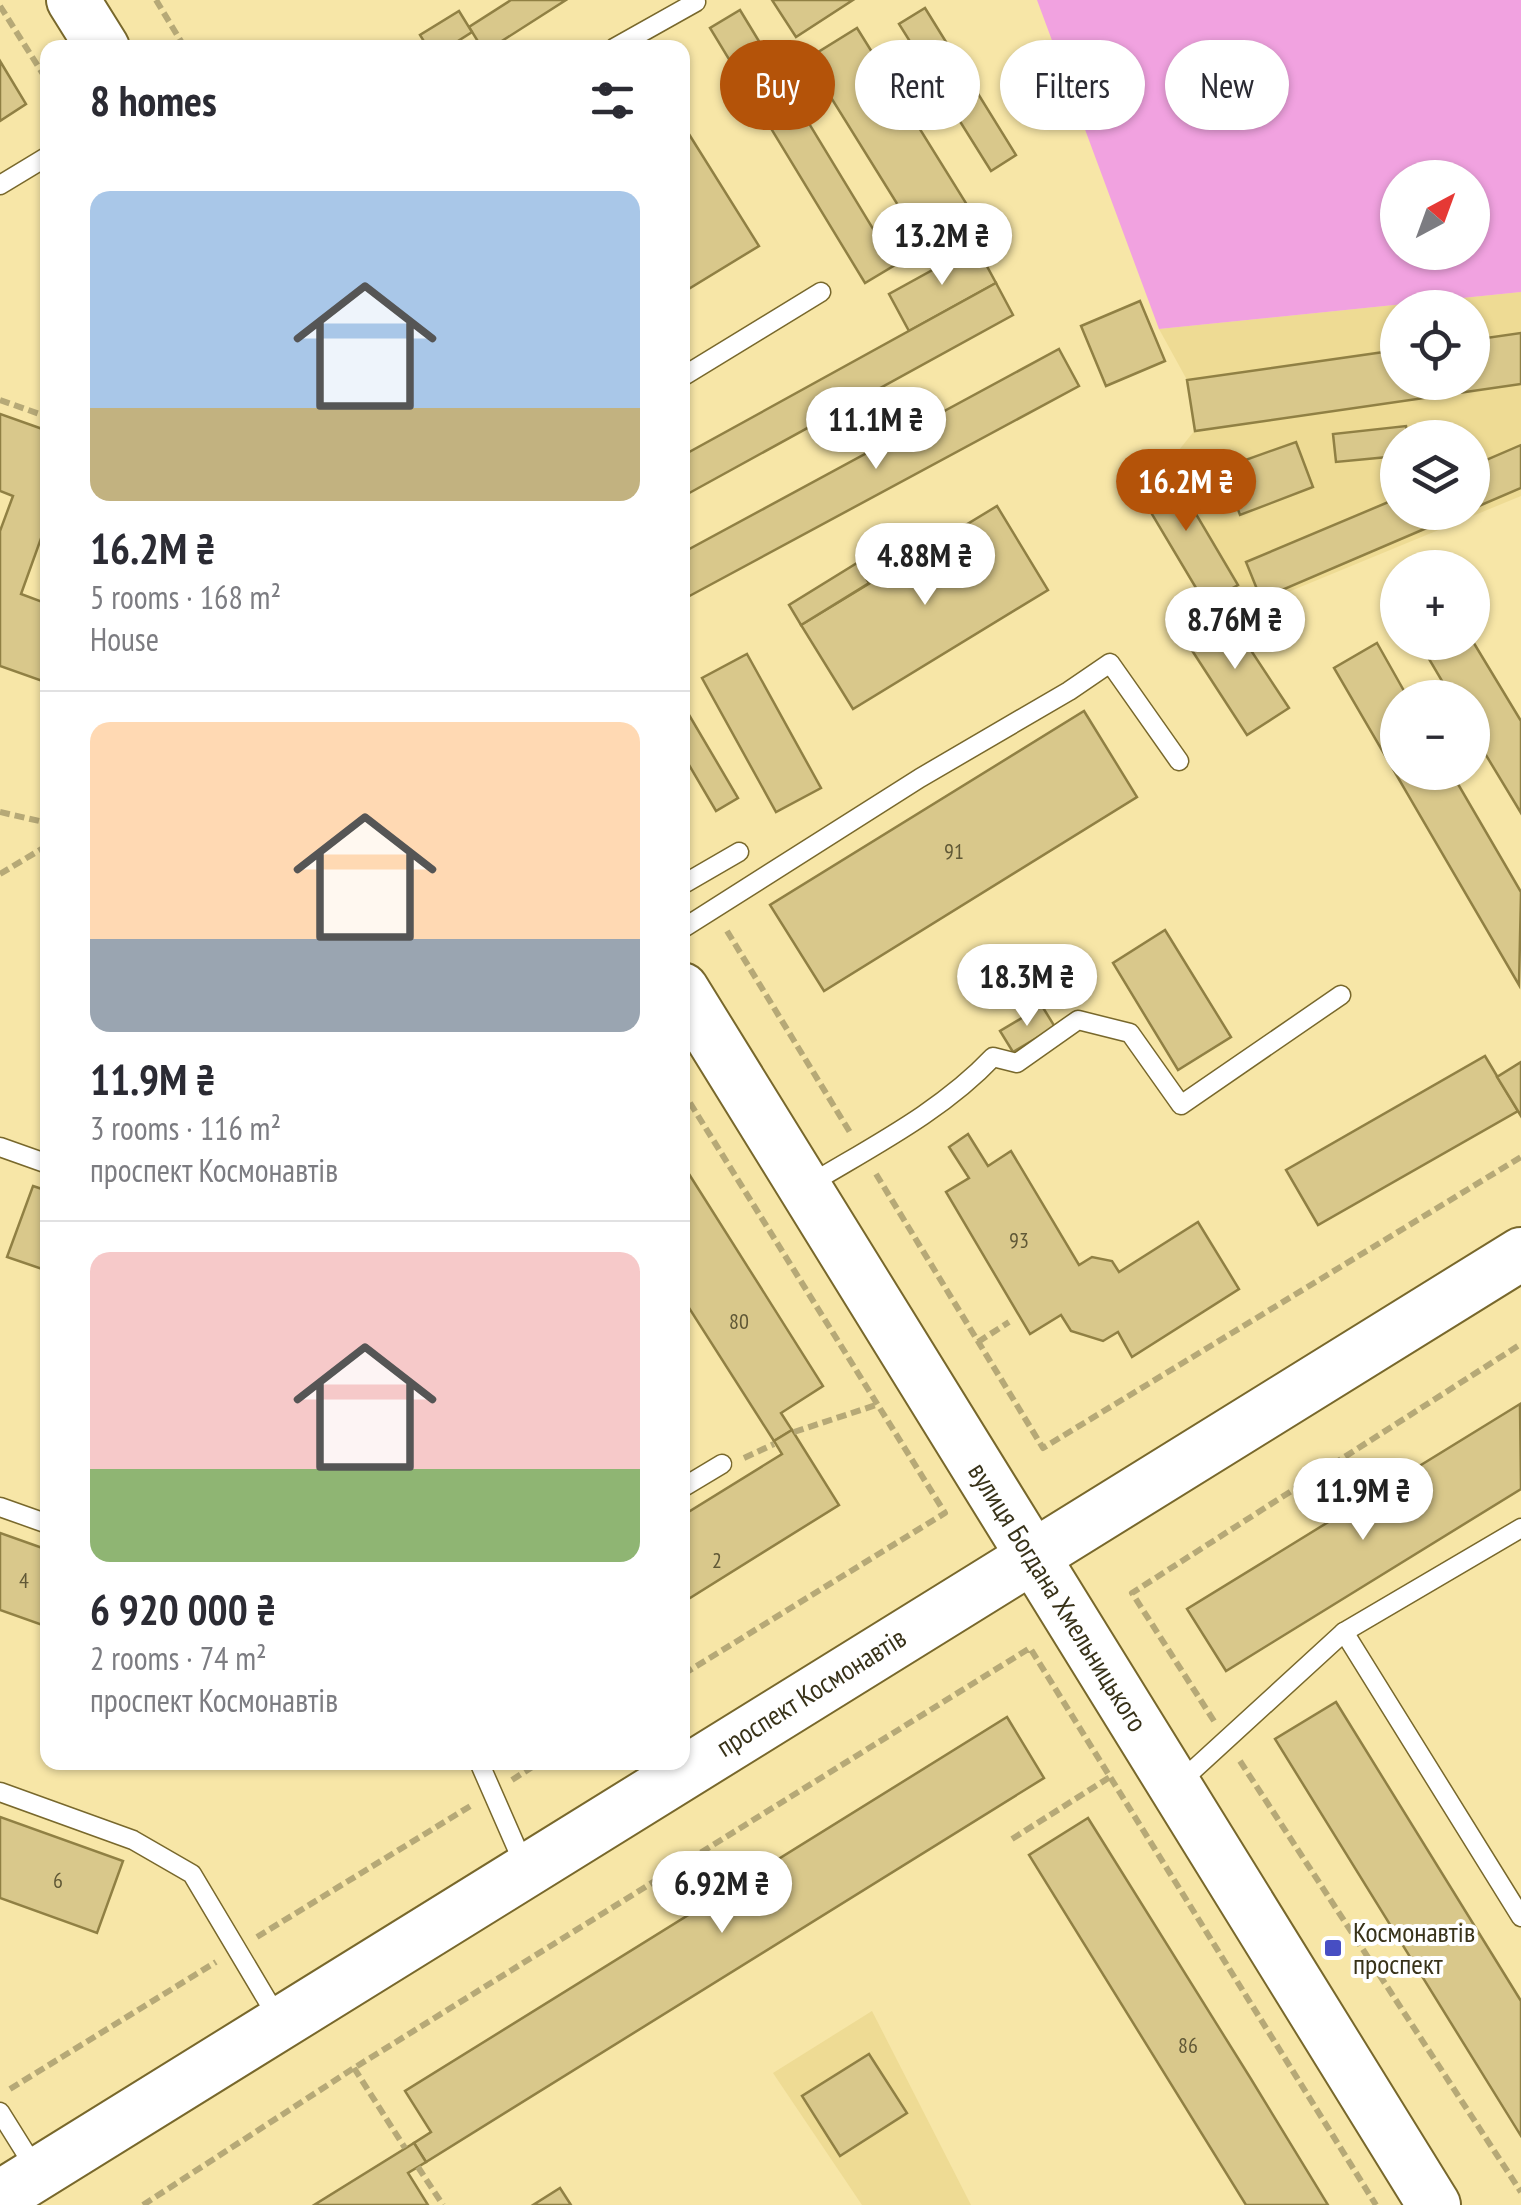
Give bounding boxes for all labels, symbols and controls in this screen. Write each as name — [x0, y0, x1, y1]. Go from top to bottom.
chip: Buy — [720, 40, 835, 130]
chip: Rent — [855, 40, 980, 130]
chip: Filters — [1000, 40, 1145, 130]
chip: New — [1165, 40, 1289, 130]
text: 8 homes — [90, 73, 217, 128]
icon: filters — [585, 73, 640, 128]
north arrow — [1380, 160, 1490, 270]
map controls — [1380, 160, 1490, 790]
pin: 13.2M ₴ — [850, 203, 1034, 288]
text: 13.2M ₴ — [894, 214, 990, 256]
icon: home — [275, 256, 455, 436]
button: locate — [1380, 290, 1490, 400]
pin: 11.1M ₴ — [784, 387, 968, 472]
text: 11.1M ₴ — [828, 398, 924, 440]
button: layers — [1380, 420, 1490, 530]
pin: 16.2M ₴ — [1094, 449, 1278, 534]
text: 16.2M ₴ — [1138, 460, 1234, 502]
text: 16.2M ₴ — [90, 521, 216, 576]
pin: 4.88M ₴ — [833, 523, 1017, 608]
text: 4.88M ₴ — [877, 534, 973, 576]
button: + — [1380, 550, 1490, 660]
text: 5 rooms · 168 m² — [90, 576, 281, 618]
pin: 8.76M ₴ — [1143, 587, 1327, 672]
text: 8.76M ₴ — [1187, 598, 1283, 640]
text: House — [90, 618, 159, 660]
button: − — [1380, 680, 1490, 790]
icon: home — [275, 787, 455, 967]
house number: 91 — [944, 837, 964, 865]
pin: 18.3M ₴ — [935, 944, 1119, 1029]
text: 18.3M ₴ — [979, 955, 1075, 997]
text: 11.9M ₴ — [90, 1052, 216, 1107]
text: 3 rooms · 116 m² — [90, 1107, 281, 1149]
text: проспект Космонавтів — [90, 1149, 338, 1191]
house number: 93 — [1009, 1226, 1029, 1254]
house number: 80 — [729, 1307, 749, 1335]
icon: home — [275, 1317, 455, 1497]
street label: вулиця Богдана Хмельницького — [960, 1455, 1156, 1738]
pin: 11.9M ₴ — [1271, 1458, 1455, 1543]
text: 11.9M ₴ — [1315, 1469, 1411, 1511]
house number: 2 — [712, 1546, 722, 1574]
house number: 4 — [19, 1566, 29, 1594]
text: 6 920 000 ₴ — [90, 1582, 276, 1637]
street label: проспект Космонавтів — [709, 1618, 913, 1765]
text: 2 rooms · 74 m² — [90, 1637, 267, 1679]
text: проспект Космонавтів — [90, 1679, 338, 1721]
pin: 6.92M ₴ — [630, 1851, 814, 1936]
text: 6.92M ₴ — [674, 1862, 770, 1904]
house number: 6 — [53, 1866, 63, 1894]
place label: Космонавтів проспект — [1353, 1913, 1475, 1982]
marker: Космонавтів проспект — [1322, 1937, 1344, 1959]
house number: 86 — [1178, 2031, 1198, 2059]

